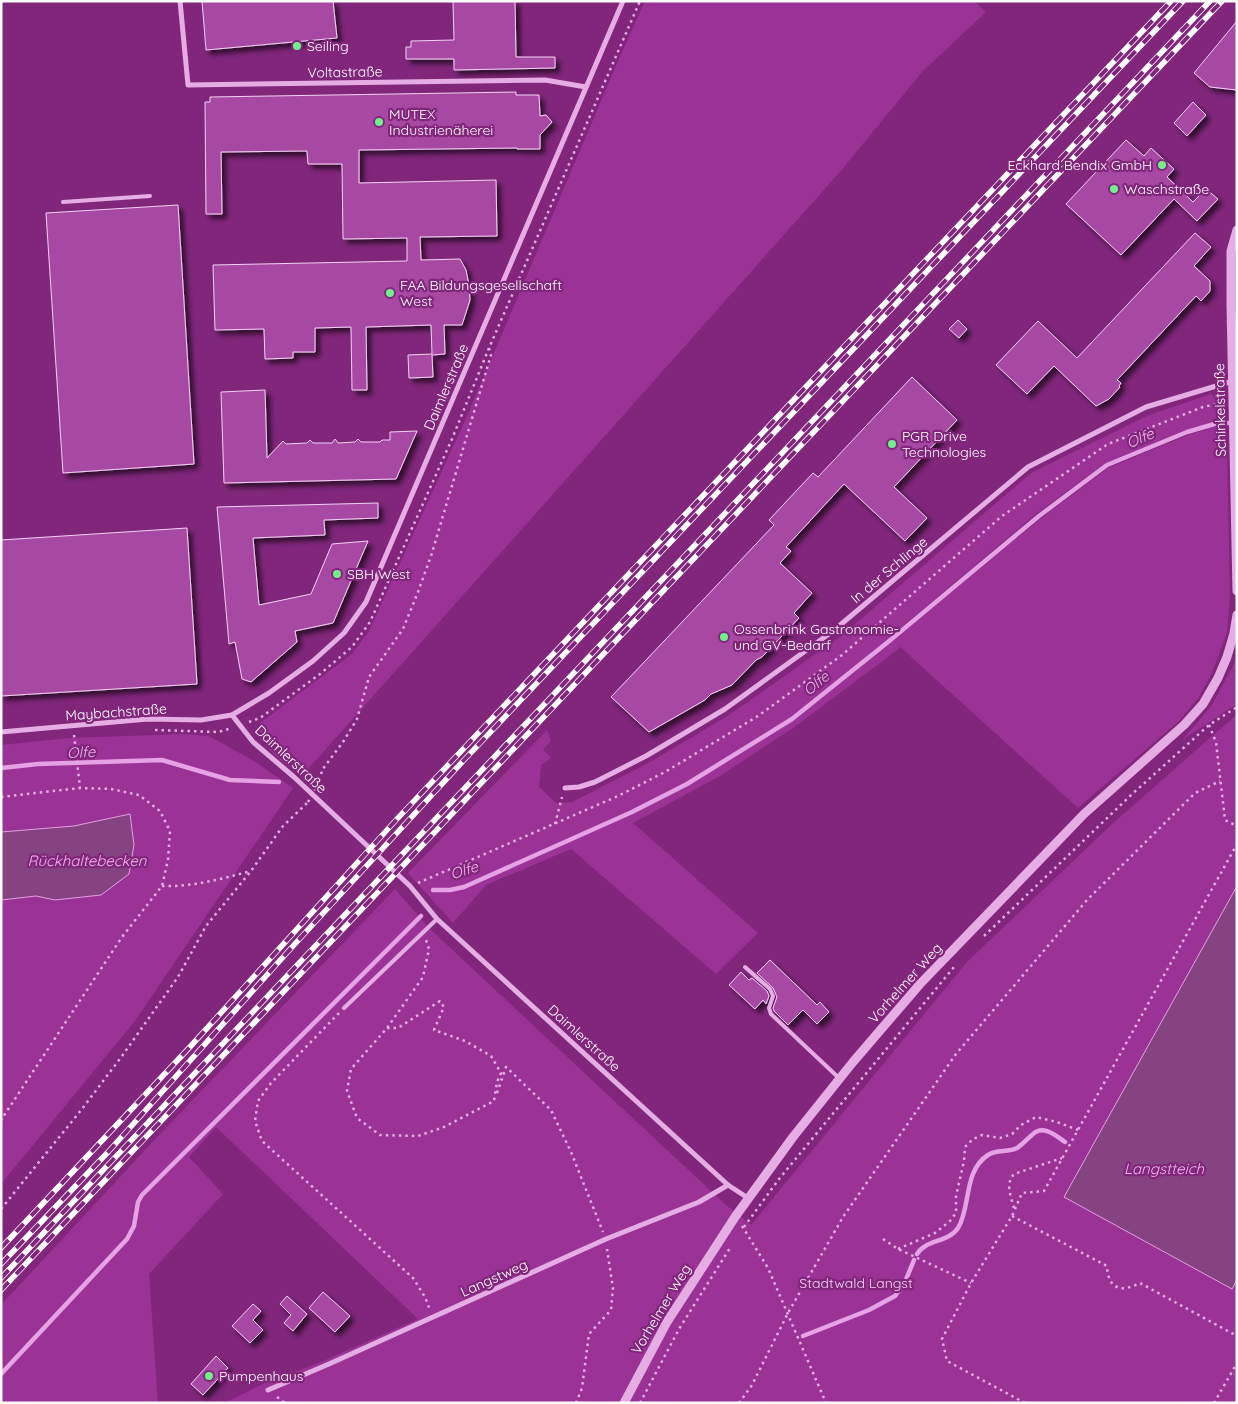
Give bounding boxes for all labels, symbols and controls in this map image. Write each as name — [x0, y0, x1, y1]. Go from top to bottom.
place label: Seiling — [307, 37, 349, 55]
marker: Seiling — [291, 40, 303, 52]
street label: Voltastraße — [307, 62, 383, 82]
place label: MUTEX Industrienäherei — [389, 105, 493, 139]
marker: MUTEX Industrienäherei — [373, 116, 385, 128]
place label: Eckhard Bendix GmbH — [1007, 156, 1152, 174]
marker: Eckhard Bendix GmbH — [1156, 159, 1168, 171]
place label: Waschstraße — [1124, 180, 1209, 198]
marker: Waschstraße — [1108, 183, 1120, 195]
place label: FAA Bildungsgesellschaft West — [400, 276, 562, 310]
marker: FAA Bildungsgesellschaft West — [384, 287, 396, 299]
street label: Daimlerstraße — [420, 341, 472, 433]
street label: Schinkelstraße — [1210, 363, 1230, 457]
water label: Olfe — [1123, 424, 1157, 452]
place label: PGR Drive Technologies — [902, 427, 986, 461]
marker: PGR Drive Technologies — [886, 438, 898, 450]
street label: In der Schlinge — [847, 533, 931, 607]
place label: SBH West — [347, 565, 411, 583]
marker: SBH West — [331, 568, 343, 580]
place label: Ossenbrink Gastronomie- und GV-Bedarf — [734, 620, 899, 654]
marker: Ossenbrink Gastronomie- und GV-Bedarf — [718, 631, 730, 643]
water label: Olfe — [799, 666, 833, 699]
street label: Maybachstraße — [65, 699, 167, 725]
street label: Daimlerstraße — [251, 721, 331, 797]
water label: Olfe — [66, 742, 96, 762]
water label: Rückhaltebecken — [28, 851, 147, 870]
water label: Olfe — [448, 856, 481, 883]
street label: Vorhelmer Weg — [864, 939, 946, 1027]
street label: Daimlerstraße — [544, 1000, 624, 1076]
water label: Langstteich — [1124, 1159, 1205, 1178]
street label: Langstweg — [458, 1255, 530, 1301]
street label: Vorhelmer Weg — [627, 1261, 695, 1357]
park label: Stadtwald Langst — [799, 1274, 913, 1292]
place label: Pumpenhaus — [219, 1367, 303, 1385]
marker: Pumpenhaus — [203, 1370, 215, 1382]

